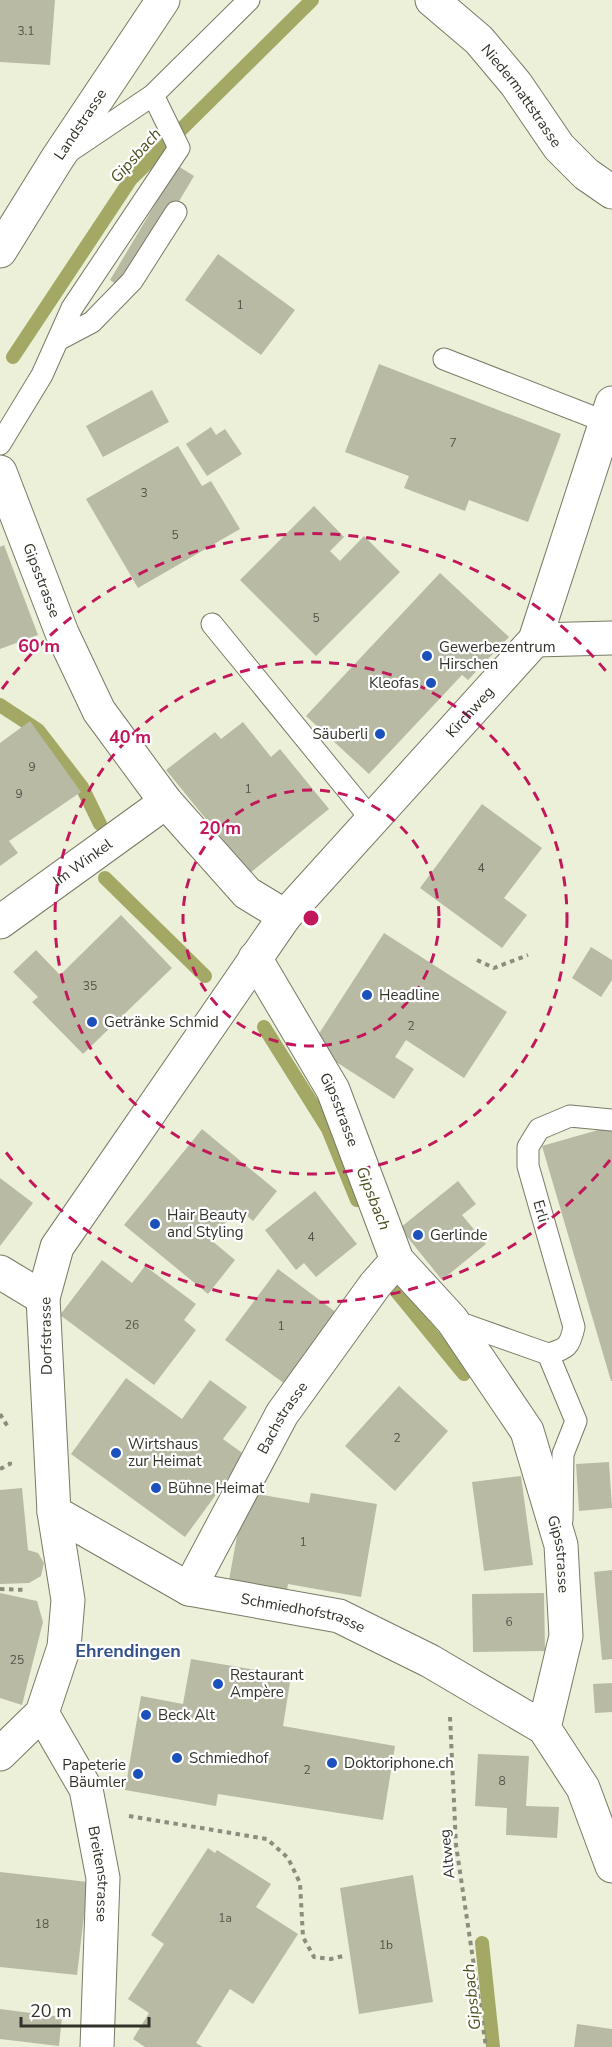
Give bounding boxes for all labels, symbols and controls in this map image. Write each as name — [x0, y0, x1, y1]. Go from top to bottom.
house number: 3.1 — [17, 23, 35, 39]
street label: Niedermattstrasse — [477, 40, 566, 151]
street label: Landstrasse — [49, 85, 111, 164]
water label: Gipsbach — [105, 124, 166, 188]
house number: 1 — [236, 297, 244, 313]
house number: 7 — [449, 435, 457, 451]
house number: 3 — [140, 485, 148, 501]
house number: 5 — [171, 527, 179, 543]
street label: Gipsstrasse — [18, 540, 65, 620]
house number: 5 — [312, 610, 320, 626]
text: 60 m — [18, 634, 60, 658]
place label: Gewerbezentrum Hirschen — [439, 637, 556, 674]
marker: Gewerbezentrum Hirschen — [420, 649, 434, 663]
place label: Kleofas — [369, 673, 419, 693]
marker: Kleofas — [424, 676, 438, 690]
street label: Kirchweg — [441, 682, 498, 742]
place label: Säuberli — [312, 724, 368, 744]
text: 40 m — [109, 725, 151, 749]
marker: Säuberli — [373, 727, 387, 741]
house number: 9 — [28, 759, 36, 775]
house number: 1 — [244, 781, 252, 797]
house number: 9 — [15, 786, 23, 802]
text: 20 m — [199, 816, 241, 840]
street label: Im Winkel — [49, 834, 117, 891]
house number: 4 — [477, 860, 485, 876]
centre of rings — [301, 908, 321, 928]
house number: 35 — [83, 978, 97, 994]
place label: Headline — [379, 985, 440, 1005]
marker: Headline — [360, 988, 374, 1002]
place label: Getränke Schmid — [104, 1012, 219, 1032]
marker: Getränke Schmid — [85, 1015, 99, 1029]
house number: 2 — [407, 1018, 415, 1034]
street label: Gipsstrasse — [315, 1069, 363, 1150]
water label: Gipsbach — [350, 1163, 396, 1233]
street label: Erli — [528, 1198, 554, 1224]
place label: Hair Beauty and Styling — [167, 1205, 247, 1242]
marker: Hair Beauty and Styling — [148, 1217, 162, 1231]
place label: Gerlinde — [430, 1225, 487, 1245]
marker: Gerlinde — [411, 1228, 425, 1242]
house number: 4 — [307, 1229, 315, 1245]
street label: Dorfstrasse — [35, 1297, 57, 1375]
house number: 26 — [125, 1317, 139, 1333]
house number: 1 — [277, 1318, 285, 1334]
street label: Bachstrasse — [253, 1378, 312, 1458]
house number: 2 — [393, 1430, 401, 1446]
place label: Wirtshaus zur Heimat — [128, 1434, 202, 1471]
marker: Wirtshaus zur Heimat — [109, 1446, 123, 1460]
place label: Bühne Heimat — [168, 1478, 265, 1498]
marker: Bühne Heimat — [149, 1481, 163, 1495]
street label: Gipsstrasse — [543, 1513, 574, 1593]
house number: 1 — [299, 1534, 307, 1550]
street label: Schmiedhofstrasse — [239, 1589, 369, 1637]
house number: 6 — [505, 1614, 513, 1630]
district label: Ehrendingen — [75, 1639, 181, 1663]
house number: 25 — [10, 1652, 24, 1668]
place label: Restaurant Ampère — [230, 1665, 304, 1702]
marker: Restaurant Ampère — [211, 1677, 225, 1691]
place label: Beck Alt — [158, 1705, 216, 1725]
marker: Beck Alt — [139, 1708, 153, 1722]
place label: Schmiedhof — [189, 1748, 270, 1768]
marker: Schmiedhof — [170, 1751, 184, 1765]
place label: Doktoriphone.ch — [344, 1753, 454, 1773]
place label: Papeterie Bäumler — [62, 1755, 127, 1792]
marker: Doktoriphone.ch — [325, 1756, 339, 1770]
house number: 2 — [303, 1762, 311, 1778]
marker: Papeterie Bäumler — [131, 1767, 145, 1781]
house number: 8 — [498, 1773, 506, 1789]
street label: Breitenstrasse — [83, 1824, 113, 1922]
street label: Altweg — [434, 1828, 460, 1880]
house number: 1a — [218, 1910, 232, 1926]
house number: 18 — [35, 1916, 49, 1932]
house number: 1b — [379, 1937, 393, 1953]
water label: Gipsbach — [458, 1963, 486, 2031]
scale bar — [21, 1990, 148, 2028]
text: 20 m — [30, 1999, 72, 2023]

